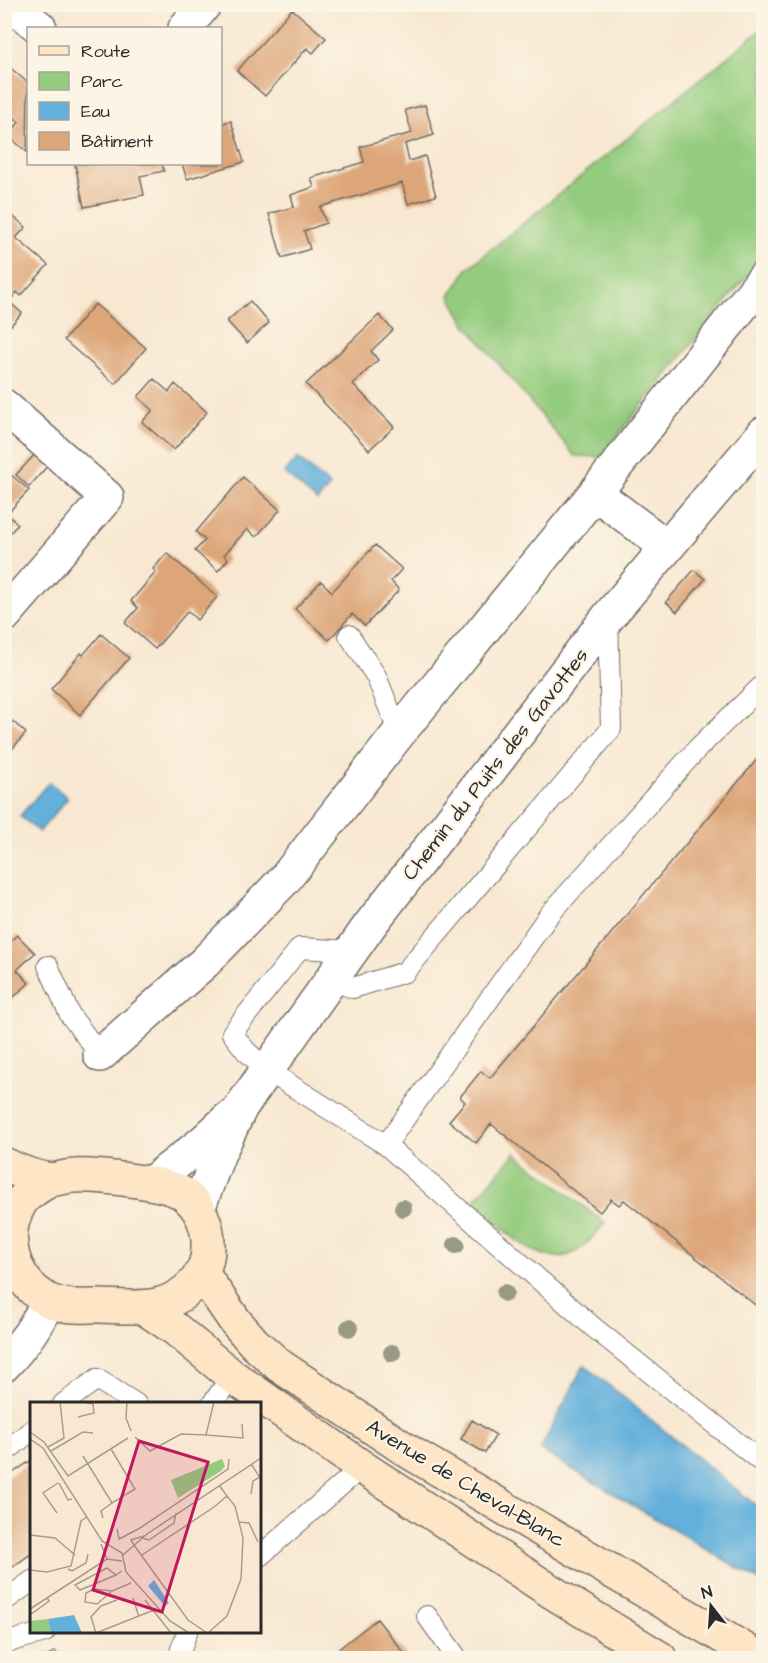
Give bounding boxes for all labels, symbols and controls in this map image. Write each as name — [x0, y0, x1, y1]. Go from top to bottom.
legend — [27, 27, 222, 165]
text: Route — [81, 39, 130, 64]
text: Parc — [81, 69, 123, 94]
text: Eau — [81, 99, 110, 124]
text: Bâtiment — [81, 129, 154, 154]
street label: Chemin du Puits des Gavottes — [395, 642, 595, 886]
inset map — [30, 1402, 261, 1633]
street label: Avenue de Cheval-Blanc — [361, 1412, 571, 1555]
north arrow — [681, 1576, 741, 1636]
text: N — [699, 1581, 715, 1605]

